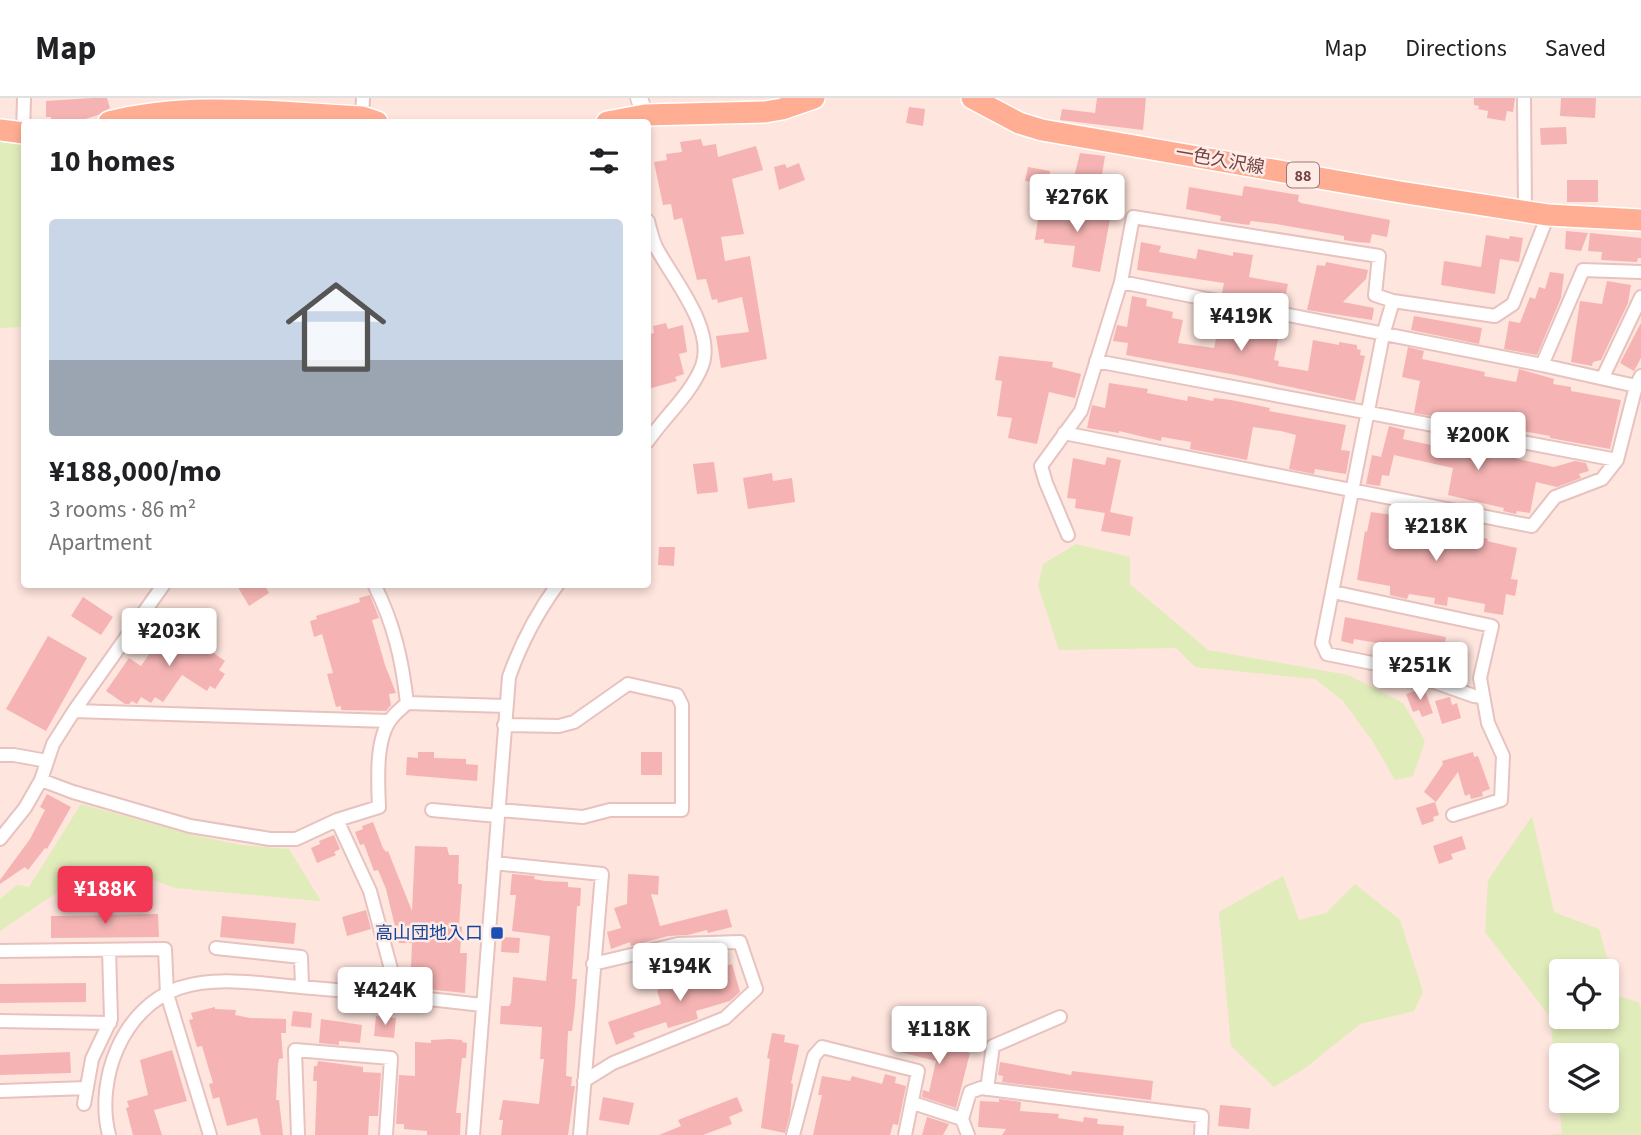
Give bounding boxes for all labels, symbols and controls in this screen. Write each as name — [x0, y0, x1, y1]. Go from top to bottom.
text: Map — [35, 25, 96, 72]
text: Map — [1324, 31, 1367, 66]
text: Directions — [1405, 31, 1507, 66]
text: Saved — [1545, 31, 1606, 66]
text: 10 homes — [49, 140, 175, 183]
street label: 一色久沢線 — [1173, 140, 1266, 181]
icon: filters — [585, 142, 623, 180]
road number: 88 — [1287, 162, 1319, 188]
pin: ¥276K — [1028, 174, 1126, 234]
text: ¥276K — [1046, 180, 1108, 213]
icon: home — [273, 264, 399, 390]
pin: ¥419K — [1192, 294, 1290, 353]
text: ¥419K — [1210, 299, 1272, 332]
pin: ¥200K — [1429, 412, 1527, 472]
text: ¥200K — [1447, 418, 1509, 451]
text: ¥188,000/mo — [49, 450, 221, 493]
text: 3 rooms · 86 m² — [49, 493, 196, 526]
pin: ¥218K — [1387, 504, 1485, 563]
text: ¥218K — [1405, 509, 1467, 542]
text: Apartment — [49, 526, 152, 559]
pin: ¥203K — [120, 608, 218, 668]
text: ¥203K — [138, 614, 200, 647]
pin: ¥251K — [1371, 642, 1469, 702]
text: ¥251K — [1389, 648, 1451, 681]
pin: ¥188K — [56, 866, 154, 926]
text: ¥188K — [74, 872, 136, 905]
place label: 高山団地入口 — [375, 921, 483, 946]
marker: 高山団地入口 — [489, 925, 505, 941]
pin: ¥194K — [631, 944, 729, 1003]
text: ¥194K — [649, 949, 711, 982]
map controls — [1549, 959, 1619, 1113]
button: locate — [1549, 959, 1619, 1029]
pin: ¥424K — [336, 968, 434, 1027]
text: ¥424K — [354, 973, 416, 1006]
pin: ¥118K — [890, 1006, 988, 1066]
text: ¥118K — [908, 1012, 970, 1045]
button: layers — [1549, 1043, 1619, 1113]

